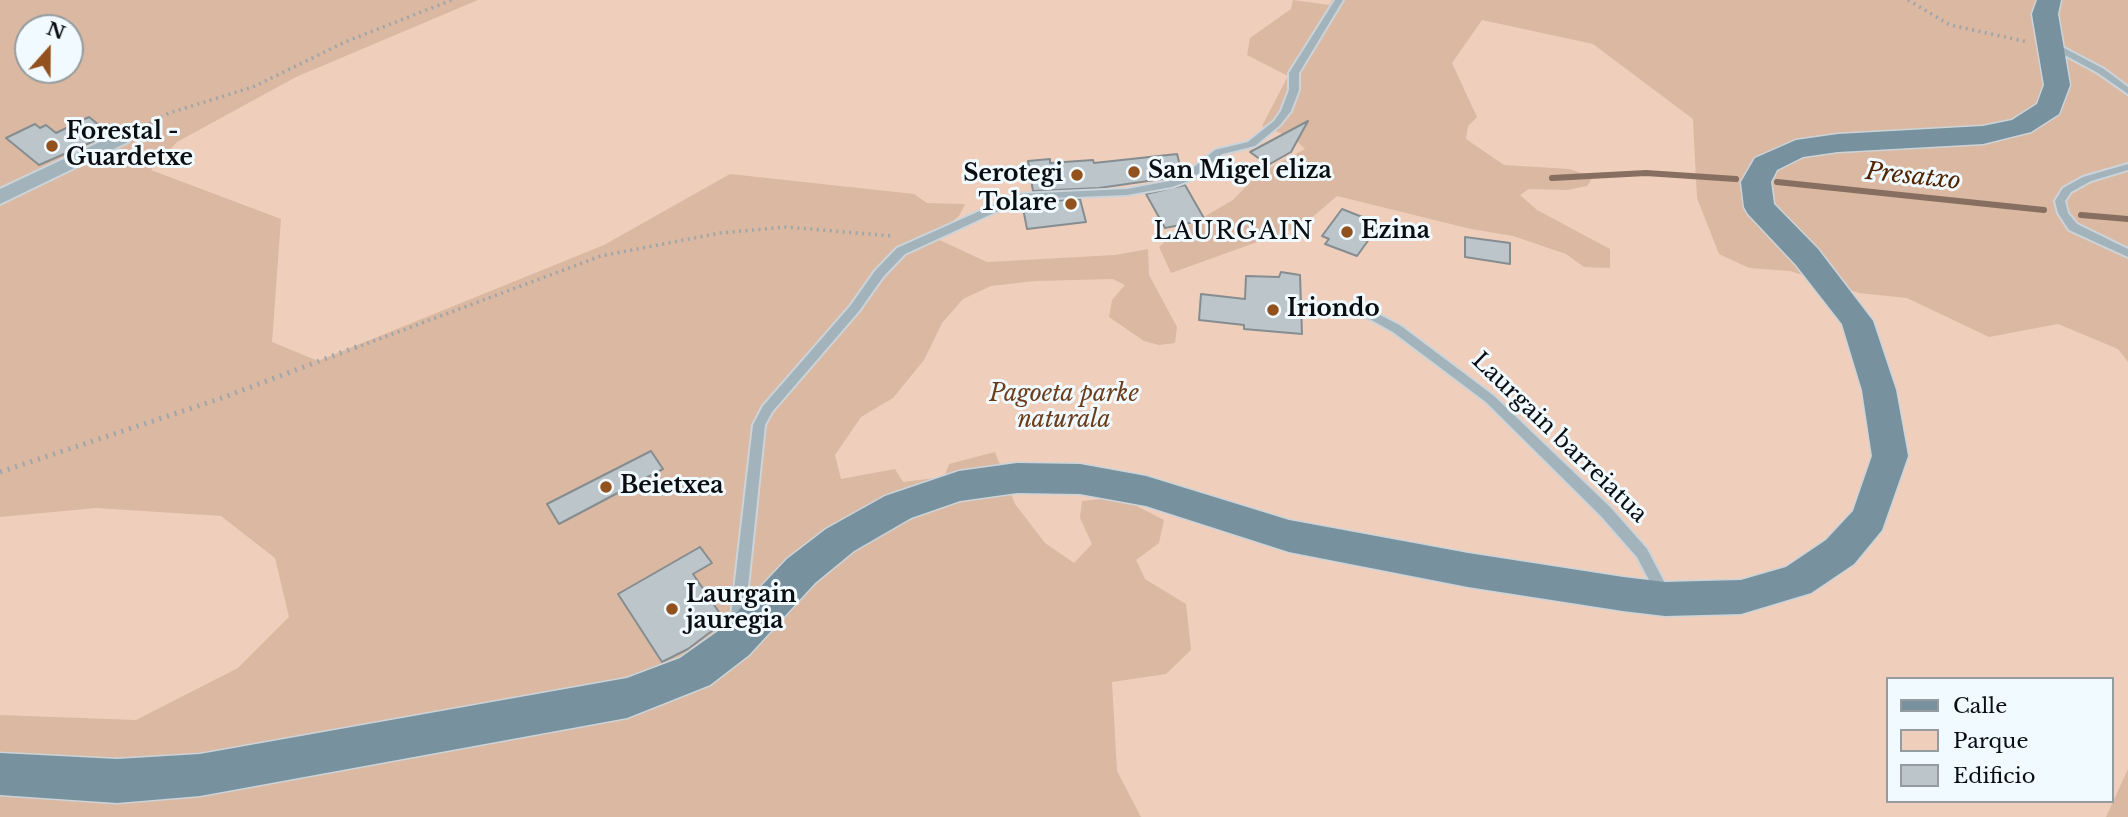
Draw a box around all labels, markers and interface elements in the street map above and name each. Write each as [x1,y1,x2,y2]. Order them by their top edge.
north arrow [14,14,84,84]
text: N [44,17,68,45]
place label: Forestal - Guardetxe [66,119,193,173]
marker: Forestal - Guardetxe [44,138,60,154]
place label: San Migel eliza [1148,158,1332,186]
water label: Presatxo [1864,158,1962,196]
place label: Serotegi [963,161,1063,189]
marker: San Migel eliza [1126,164,1142,180]
marker: Serotegi [1069,167,1085,183]
place label: Tolare [979,190,1057,218]
marker: Tolare [1063,196,1079,212]
district label: LAURGAIN [1154,218,1314,246]
place label: Ezina [1361,218,1430,246]
marker: Ezina [1339,224,1355,240]
place label: Iriondo [1287,296,1380,324]
marker: Iriondo [1265,302,1281,318]
street label: Laurgain barreiatua [1466,347,1652,529]
park label: Pagoeta parke naturala [989,381,1139,435]
place label: Beietxea [620,473,723,501]
marker: Beietxea [598,479,614,495]
place label: Laurgain jauregia [686,582,797,636]
marker: Laurgain jauregia [664,601,680,617]
legend [1886,677,2114,803]
text: Calle [1953,693,2007,719]
text: Parque [1953,728,2028,754]
text: Edificio [1953,763,2035,789]

